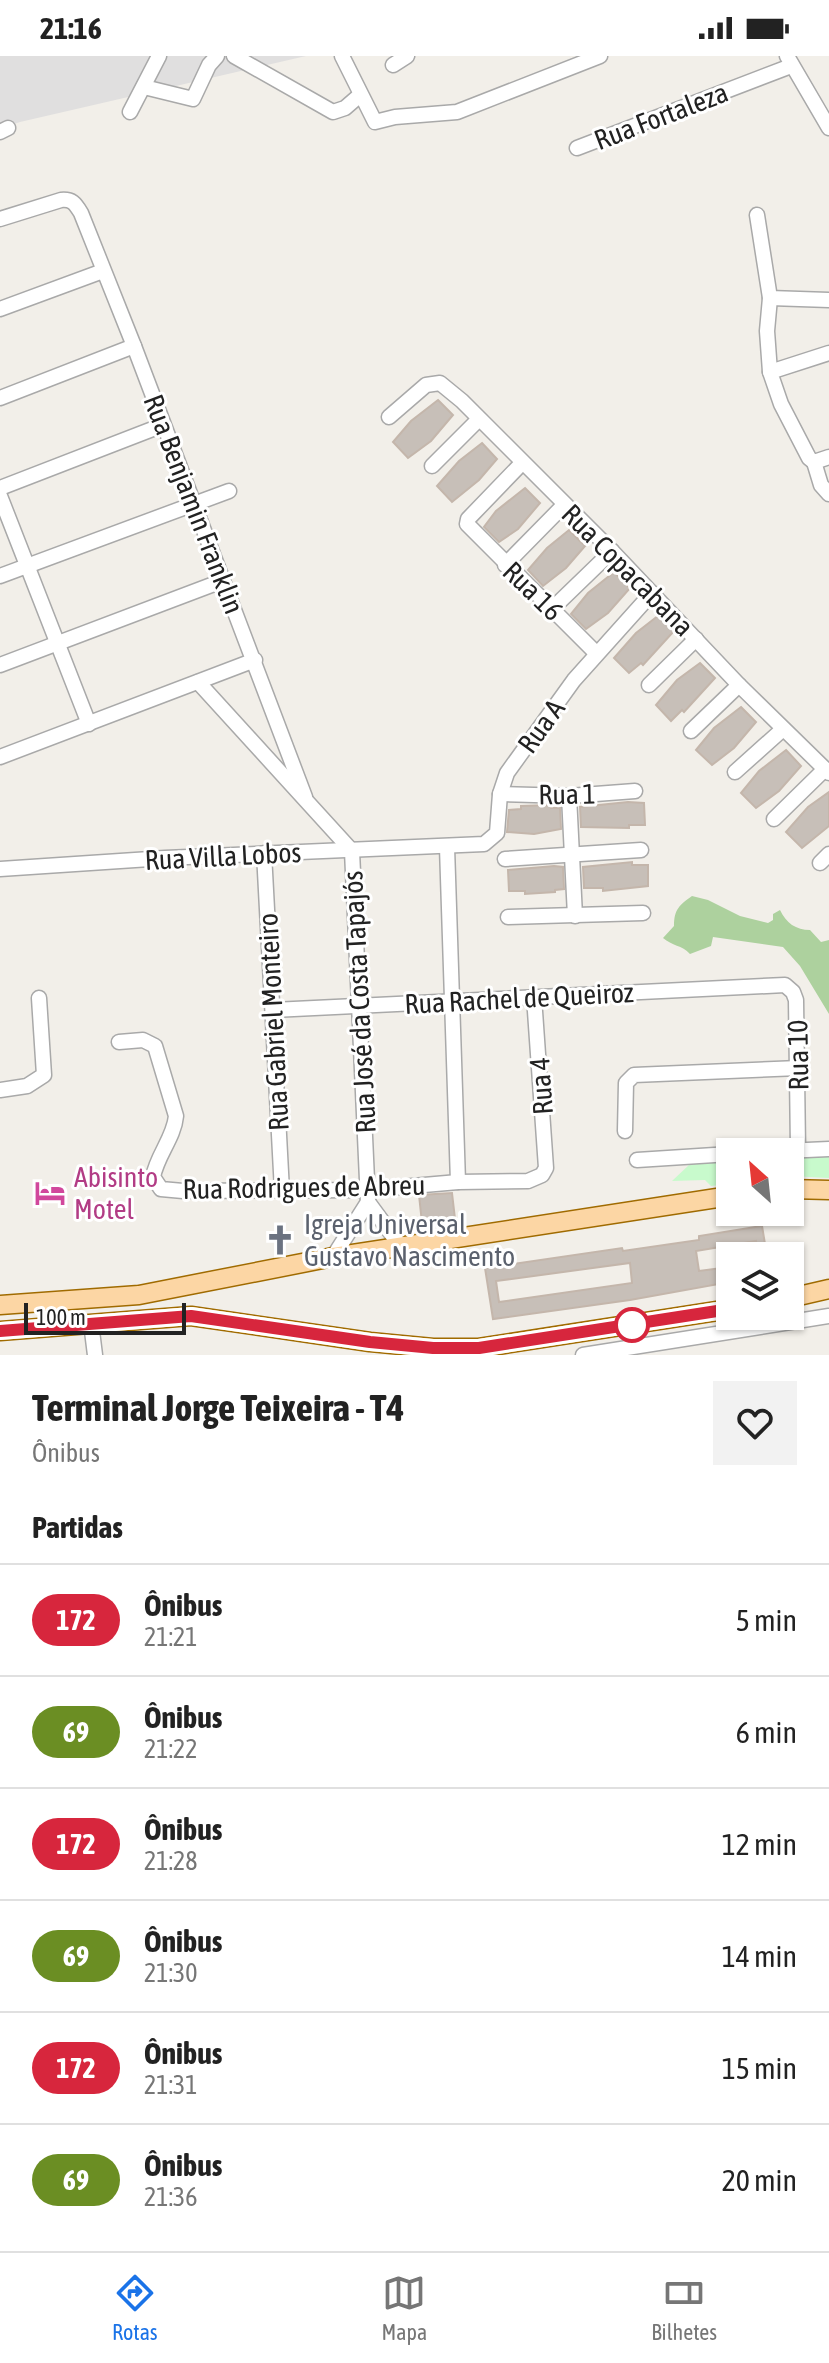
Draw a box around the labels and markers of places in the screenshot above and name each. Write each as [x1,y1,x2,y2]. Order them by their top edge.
place label: Abisinto Motel [74,1161,158,1225]
hotel icon: Abisinto Motel [33,1176,67,1210]
place label: Igreja Universal Gustavo Nascimento [304,1208,515,1272]
church icon: Igreja Universal Gustavo Nascimento [263,1223,297,1257]
unlabelled marker [615,1308,649,1342]

